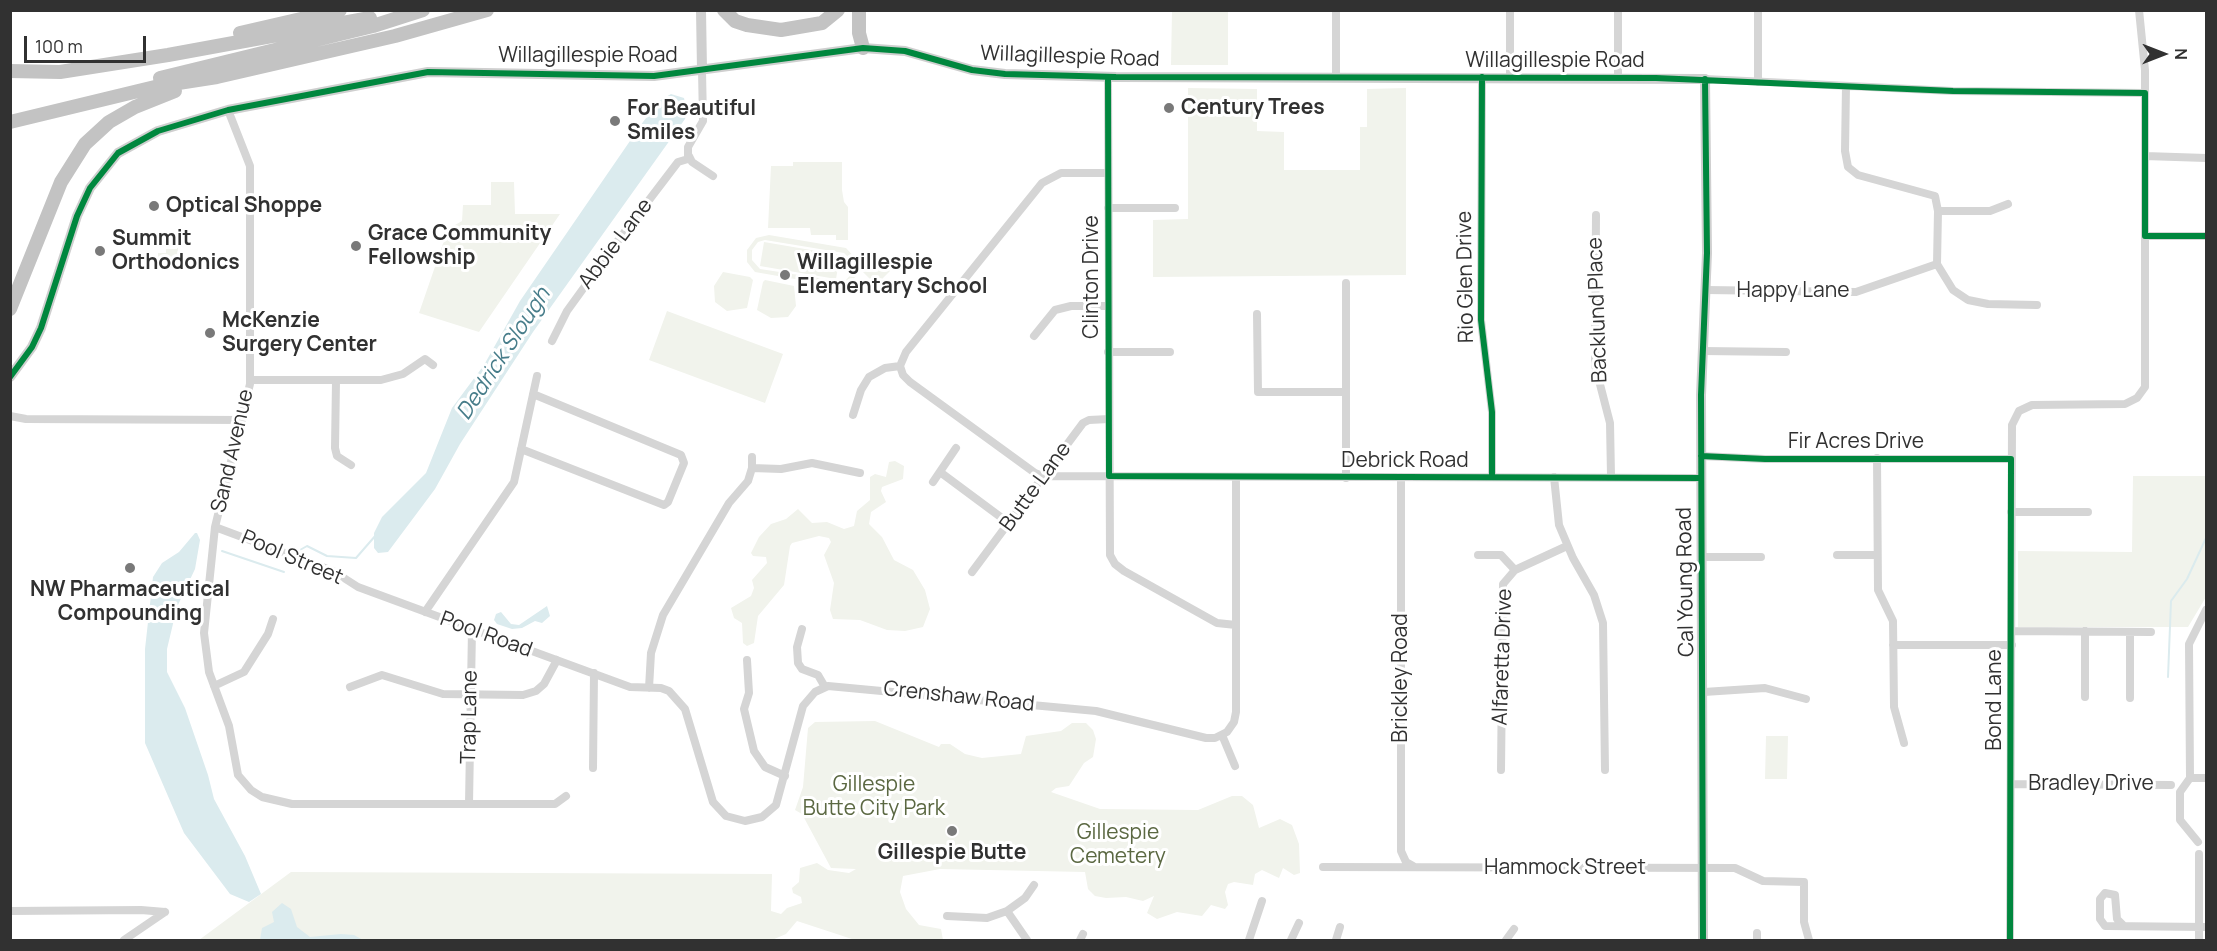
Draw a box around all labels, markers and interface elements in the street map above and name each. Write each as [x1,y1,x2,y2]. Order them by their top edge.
scale bar [27,24,148,62]
north arrow [2133,24,2193,84]
text: 100 m [35,34,83,58]
street label: Willagillespie Road [980,41,1160,73]
street label: Willagillespie Road [498,43,678,69]
street label: Willagillespie Road [1465,48,1645,74]
text: N [2170,48,2192,60]
place label: Century Trees [1181,95,1325,121]
place label: For Beautiful Smiles [627,96,756,146]
marker: Century Trees [1162,101,1176,115]
marker: For Beautiful Smiles [608,114,622,128]
place label: Optical Shoppe [166,193,322,219]
street label: Abbie Lane [574,194,658,294]
marker: Optical Shoppe [147,199,161,213]
street label: Rio Glen Drive [1452,211,1480,343]
street label: Clinton Drive [1079,215,1105,339]
place label: Grace Community Fellowship [368,221,551,271]
place label: Summit Orthodonics [112,226,240,276]
street label: Backlund Place [1583,237,1613,383]
marker: Grace Community Fellowship [349,239,363,253]
marker: Summit Orthodonics [93,244,107,258]
place label: Willagillespie Elementary School [797,250,988,300]
marker: Willagillespie Elementary School [778,268,792,282]
street label: Happy Lane [1737,278,1849,304]
water label: Dedrick Slough [452,283,556,425]
place label: McKenzie Surgery Center [222,308,377,358]
marker: McKenzie Surgery Center [203,326,217,340]
street label: Sand Avenue [207,387,259,515]
street label: Fir Acres Drive [1788,429,1924,455]
street label: Butte Lane [995,437,1077,537]
street label: Debrick Road [1341,448,1469,474]
street label: Cal Young Road [1672,507,1700,657]
street label: Pool Street [237,525,347,591]
marker: NW Pharmaceutical Compounding [123,561,137,575]
place label: NW Pharmaceutical Compounding [30,577,230,627]
street label: Alfaretta Drive [1488,588,1518,726]
street label: Pool Road [436,607,536,663]
street label: Brickley Road [1388,613,1414,743]
street label: Bond Lane [1982,649,2008,751]
street label: Trap Lane [457,670,483,764]
street label: Crenshaw Road [882,677,1036,717]
street label: Bradley Drive [2028,771,2154,797]
park label: Gillespie Butte City Park [803,772,945,822]
park label: Gillespie Cemetery [1070,820,1166,870]
marker: Gillespie Butte [945,824,959,838]
place label: Gillespie Butte [878,840,1026,866]
street label: Hammock Street [1484,855,1646,881]

